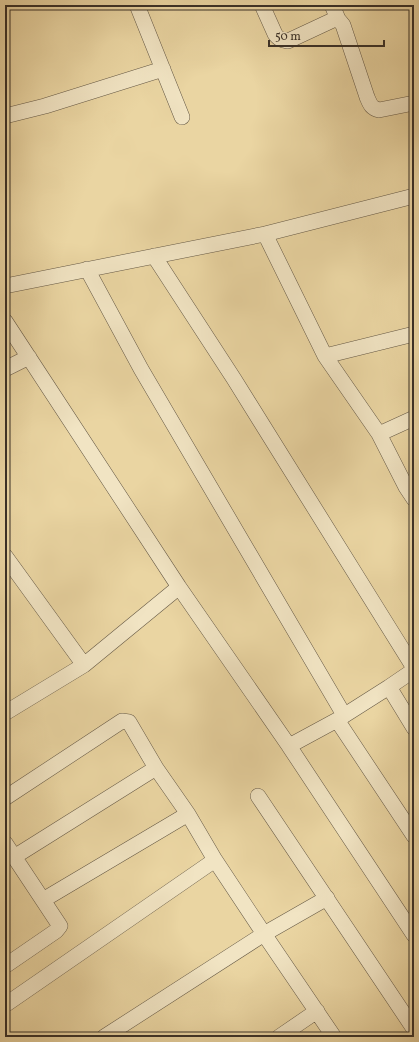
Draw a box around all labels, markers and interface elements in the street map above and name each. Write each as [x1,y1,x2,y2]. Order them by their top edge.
scale bar [269,22,384,48]
text: 50 m [275,29,301,45]

